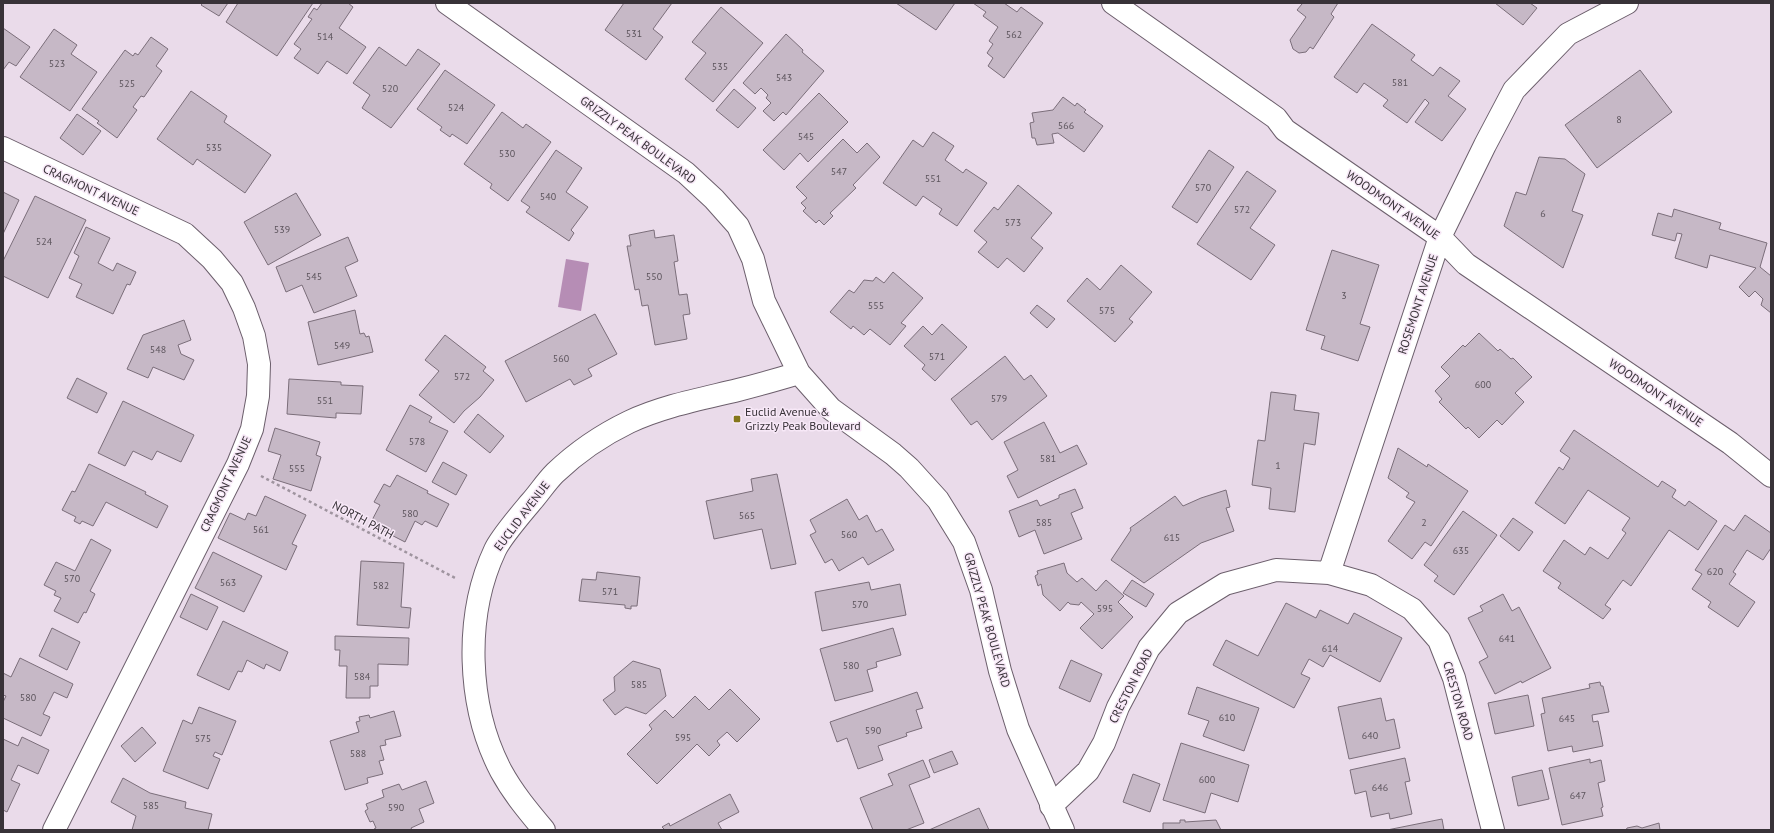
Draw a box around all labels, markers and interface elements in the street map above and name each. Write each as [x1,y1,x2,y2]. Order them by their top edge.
house number: 531 [626,27,642,40]
house number: 562 [1006,28,1022,41]
house number: 514 [317,30,334,43]
house number: 523 [49,57,65,70]
house number: 535 [712,60,728,73]
house number: 543 [776,71,792,84]
house number: 581 [1392,76,1408,89]
house number: 525 [119,77,135,90]
house number: 520 [382,82,399,95]
street label: GRIZZLY PEAK BOULEVARD [577,92,699,187]
house number: 524 [448,101,465,114]
house number: 8 [1616,113,1622,126]
house number: 566 [1058,119,1074,132]
house number: 545 [798,130,814,143]
house number: 535 [206,141,222,154]
house number: 530 [499,147,516,160]
street label: CRAGMONT AVENUE [41,161,142,218]
house number: 547 [831,165,847,178]
street label: WOODMONT AVENUE [1344,167,1443,243]
house number: 551 [925,172,941,185]
house number: 570 [1195,181,1212,194]
house number: 540 [540,190,557,203]
house number: 572 [1234,203,1250,216]
house number: 6 [1540,207,1546,220]
house number: 573 [1005,216,1021,229]
house number: 539 [274,223,290,236]
house number: 524 [36,235,53,248]
street label: ROSEMONT AVENUE [1394,252,1441,356]
house number: 545 [306,270,322,283]
house number: 550 [646,270,663,283]
house number: 3 [1341,289,1347,302]
house number: 555 [868,299,884,312]
house number: 575 [1099,304,1115,317]
house number: 549 [334,339,350,352]
house number: 548 [150,343,166,356]
house number: 571 [929,350,945,363]
house number: 560 [553,352,570,365]
street label: WOODMONT AVENUE [1606,355,1706,430]
house number: 572 [454,370,470,383]
house number: 600 [1475,378,1492,391]
house number: 579 [991,392,1007,405]
house number: 551 [317,394,333,407]
place label: Euclid Avenue & Grizzly Peak Boulevard [745,404,861,433]
marker: Euclid Avenue & Grizzly Peak Boulevard [732,414,742,424]
street label: CRAGMONT AVENUE [197,433,254,534]
house number: 578 [409,435,425,448]
house number: 581 [1040,452,1056,465]
house number: 1 [1275,459,1281,472]
house number: 555 [289,462,305,475]
street label: EUCLID AVENUE [490,478,553,554]
street label: NORTH PATH [330,497,397,542]
house number: 580 [402,507,419,520]
house number: 565 [739,509,755,522]
house number: 585 [1036,516,1052,529]
house number: 2 [1421,516,1427,529]
house number: 561 [253,523,269,536]
house number: 560 [841,528,858,541]
house number: 615 [1164,531,1180,544]
house number: 635 [1453,544,1469,557]
street label: GRIZZLY PEAK BOULEVARD [961,551,1014,689]
house number: 620 [1707,565,1724,578]
house number: 570 [64,572,81,585]
house number: 563 [220,576,236,589]
house number: 582 [373,579,389,592]
house number: 571 [602,585,618,598]
house number: 570 [852,598,869,611]
house number: 595 [1097,602,1113,615]
house number: 641 [1499,632,1515,645]
house number: 614 [1322,642,1339,655]
street label: CRESTON ROAD [1105,646,1156,726]
house number: 580 [843,659,860,672]
street label: CRESTON ROAD [1440,659,1477,742]
house number: 584 [354,670,371,683]
house number: 585 [631,678,647,691]
house number: 580 [20,691,37,704]
house number: 610 [1219,711,1236,724]
house number: 645 [1559,712,1575,725]
house number: 590 [865,724,882,737]
house number: 640 [1362,729,1379,742]
house number: 595 [675,731,691,744]
house number: 575 [195,732,211,745]
house number: 588 [350,747,366,760]
house number: 600 [1199,773,1216,786]
house number: 646 [1372,781,1388,794]
house number: 647 [1570,789,1586,802]
house number: 585 [143,799,159,812]
house number: 590 [388,801,405,814]

